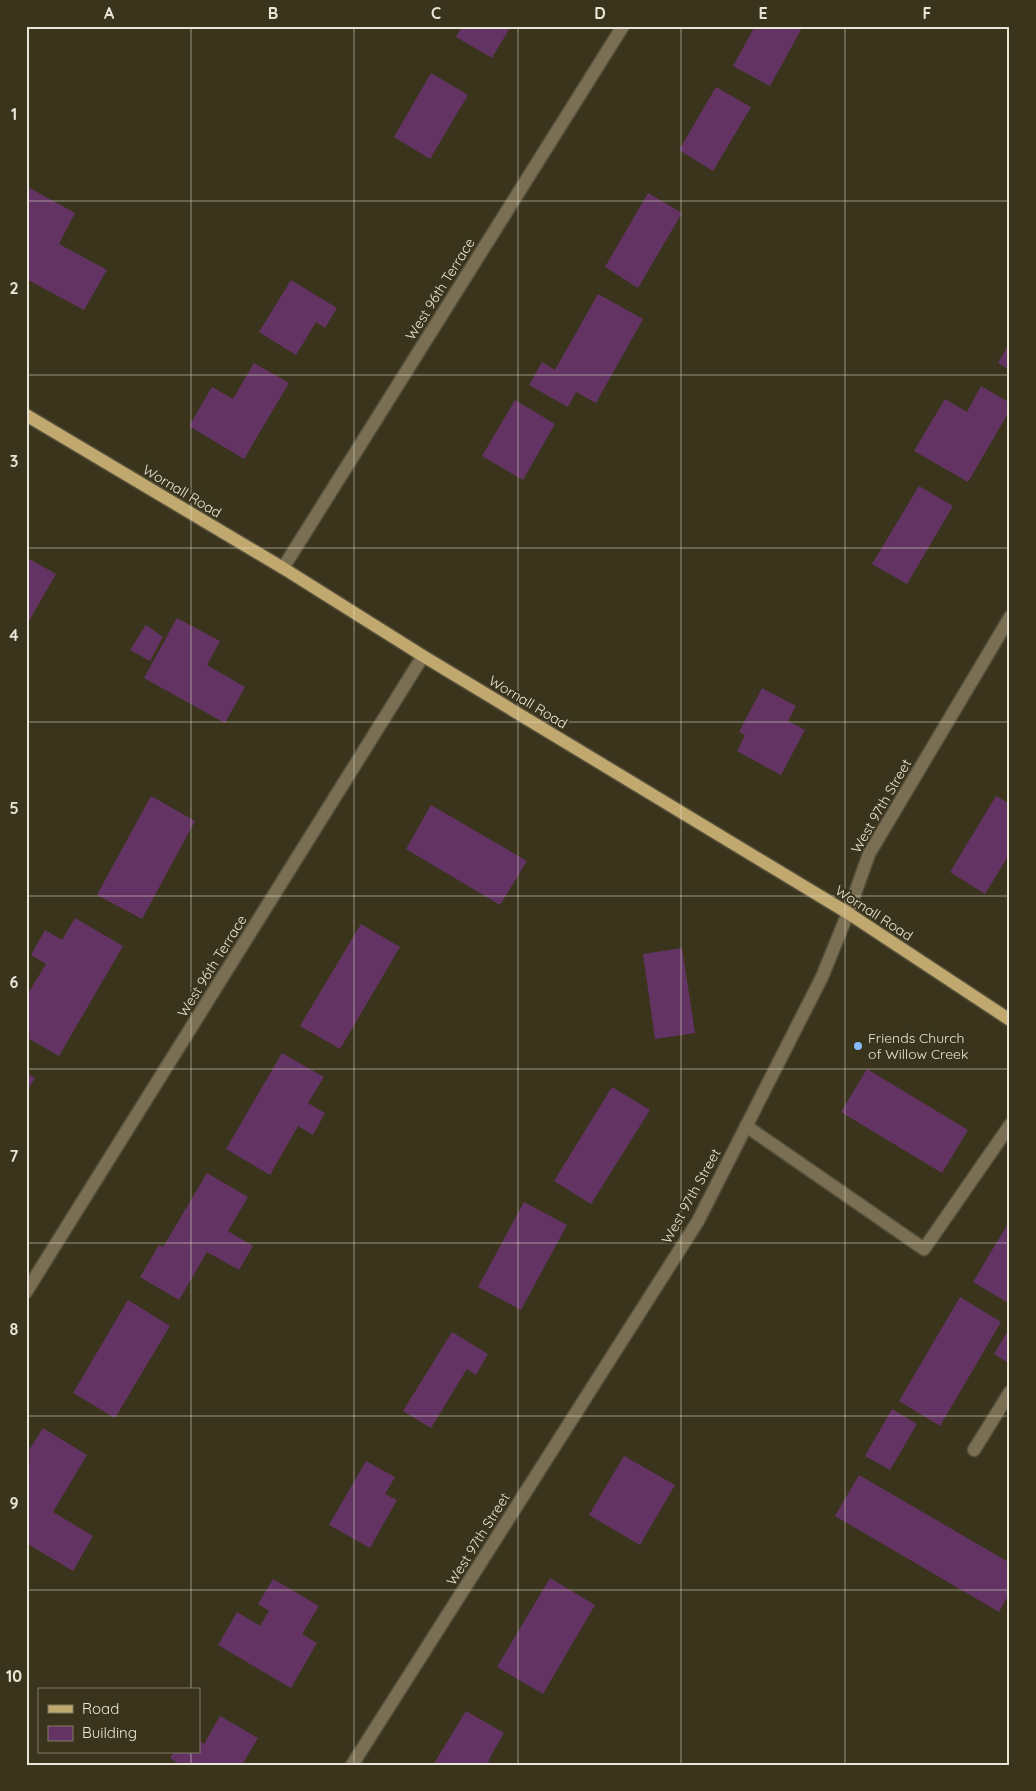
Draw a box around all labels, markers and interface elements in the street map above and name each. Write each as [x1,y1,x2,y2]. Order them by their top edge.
text: A [104,3,115,23]
text: B [268,3,278,23]
text: C [431,3,441,23]
text: D [594,3,606,23]
text: E [758,3,768,23]
text: F [923,3,932,23]
text: 1 [11,104,17,124]
street label: West 96th Terrace [401,234,479,343]
text: 2 [9,278,19,298]
text: 3 [10,451,18,471]
street label: Wornall Road [139,460,225,522]
text: 4 [9,625,19,645]
street label: Wornall Road [485,671,571,733]
street label: West 97th Street [847,756,915,856]
text: 5 [9,798,19,818]
street label: Wornall Road [832,881,916,945]
street label: West 96th Terrace [173,911,251,1020]
text: 6 [10,972,19,992]
place label: Friends Church of Willow Creek [868,1029,968,1063]
marker: Friends Church of Willow Creek [852,1040,864,1052]
street label: West 97th Street [658,1145,725,1247]
text: 7 [10,1146,19,1166]
text: 8 [10,1319,19,1339]
street label: West 97th Street [442,1489,514,1589]
text: 9 [9,1493,19,1513]
text: 10 [6,1666,22,1686]
legend [38,1688,200,1754]
text: Road [82,1699,119,1718]
text: Building [82,1723,137,1742]

